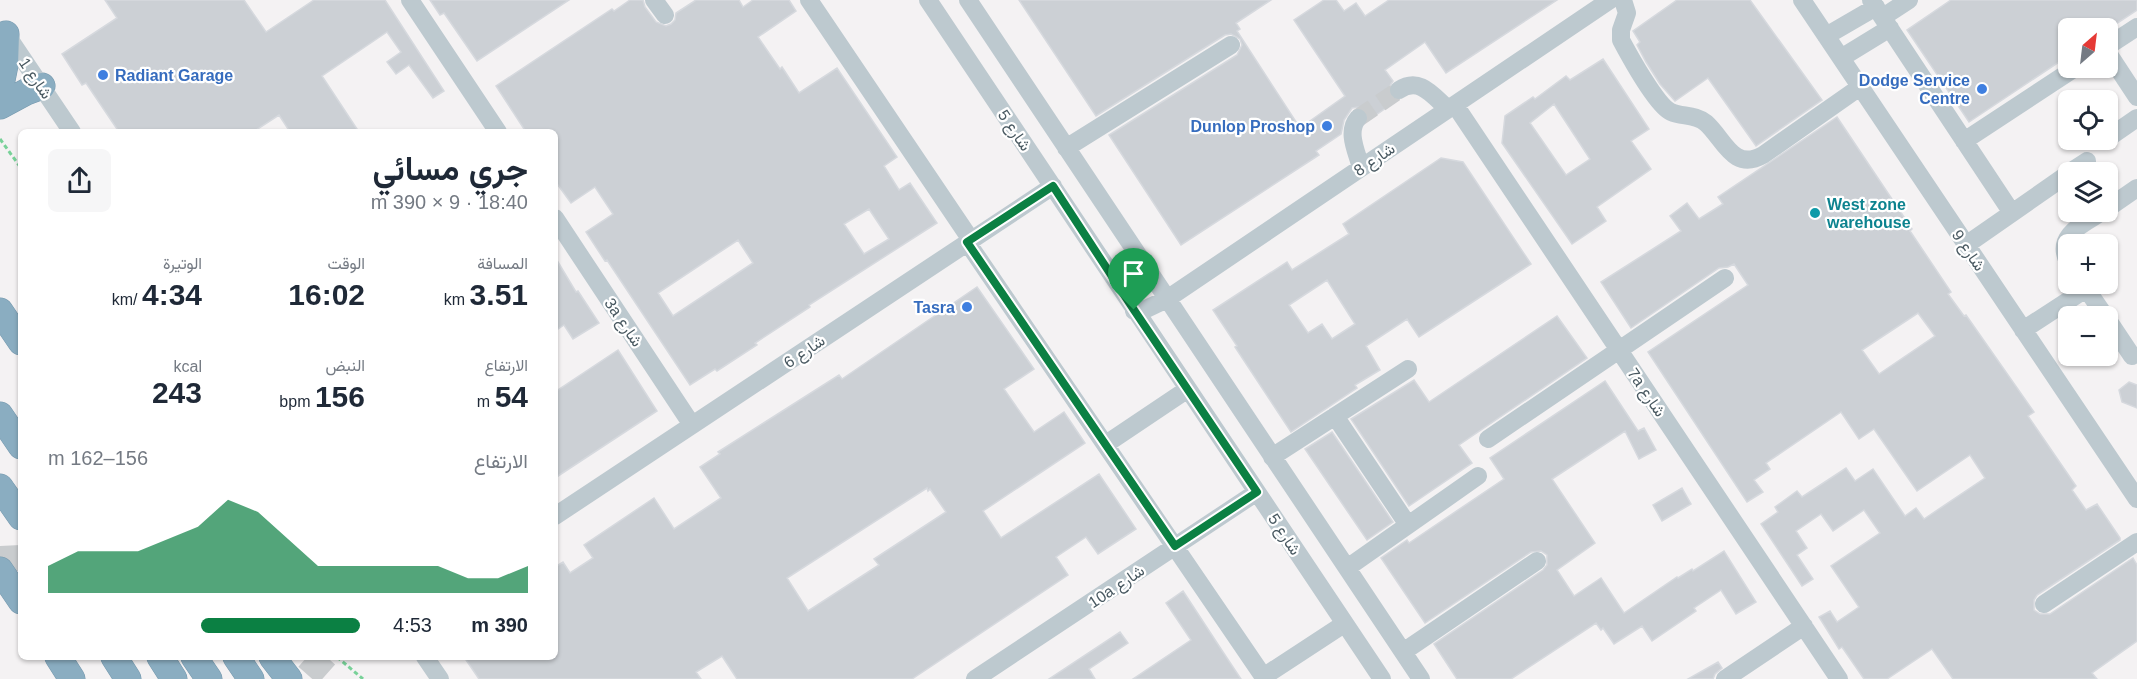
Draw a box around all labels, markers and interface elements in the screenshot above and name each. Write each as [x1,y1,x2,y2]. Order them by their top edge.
north arrow [2058,18,2118,78]
map controls [2058,18,2118,366]
street label: شارع 1 [13,55,55,104]
place label: Radiant Garage [115,67,233,84]
marker: Radiant Garage [96,68,110,82]
place label: Dodge Service Centre [1859,72,1970,107]
marker: Dodge Service Centre [1975,82,1989,96]
button: locate [2058,90,2118,150]
street label: شارع 5 [992,107,1034,156]
place label: Dunlop Proshop [1191,118,1315,135]
marker: Dunlop Proshop [1320,119,1334,133]
street label: شارع 8 [1351,140,1400,182]
button: share [48,149,111,212]
text: جري مسائي [372,150,528,187]
button: layers [2058,162,2118,222]
text: 18:40 · 9 × 390 m [371,191,528,213]
place label: West zone warehouse [1826,196,1911,231]
marker: West zone warehouse [1808,206,1822,220]
street label: شارع 9 [1946,227,1988,276]
button: + [2058,234,2118,294]
pin [1108,248,1159,310]
text: الوتيرة [163,255,202,272]
text: الوقت [327,255,365,272]
text: المسافة [477,255,528,272]
icon: arrive [1117,257,1150,290]
text: 4:34 [142,278,202,311]
text: 16:02 [288,278,365,311]
text: 3.51 [470,278,528,311]
text: /km [112,291,142,308]
text: km [444,291,470,308]
street label: 3a شارع [599,295,646,351]
place label: Tasra [913,299,955,316]
marker: Tasra [960,300,974,314]
button: − [2058,306,2118,366]
street label: شارع 6 [781,332,830,374]
text: النبض [325,357,365,374]
text: الارتفاع [485,357,528,374]
text: kcal [174,358,202,375]
street label: 7a شارع [1622,365,1669,421]
text: 243 [152,376,202,409]
text: 156 [315,380,365,413]
text: 54 [495,380,528,413]
text: bpm [279,393,315,410]
text: m [477,393,495,410]
text: 156–162 m [48,447,148,469]
text: الارتفاع [474,450,528,472]
street label: شارع 5 [1263,511,1304,560]
street label: 10a شارع [1085,562,1149,614]
text: 4:53 [393,614,432,636]
text: 390 m [471,614,528,636]

